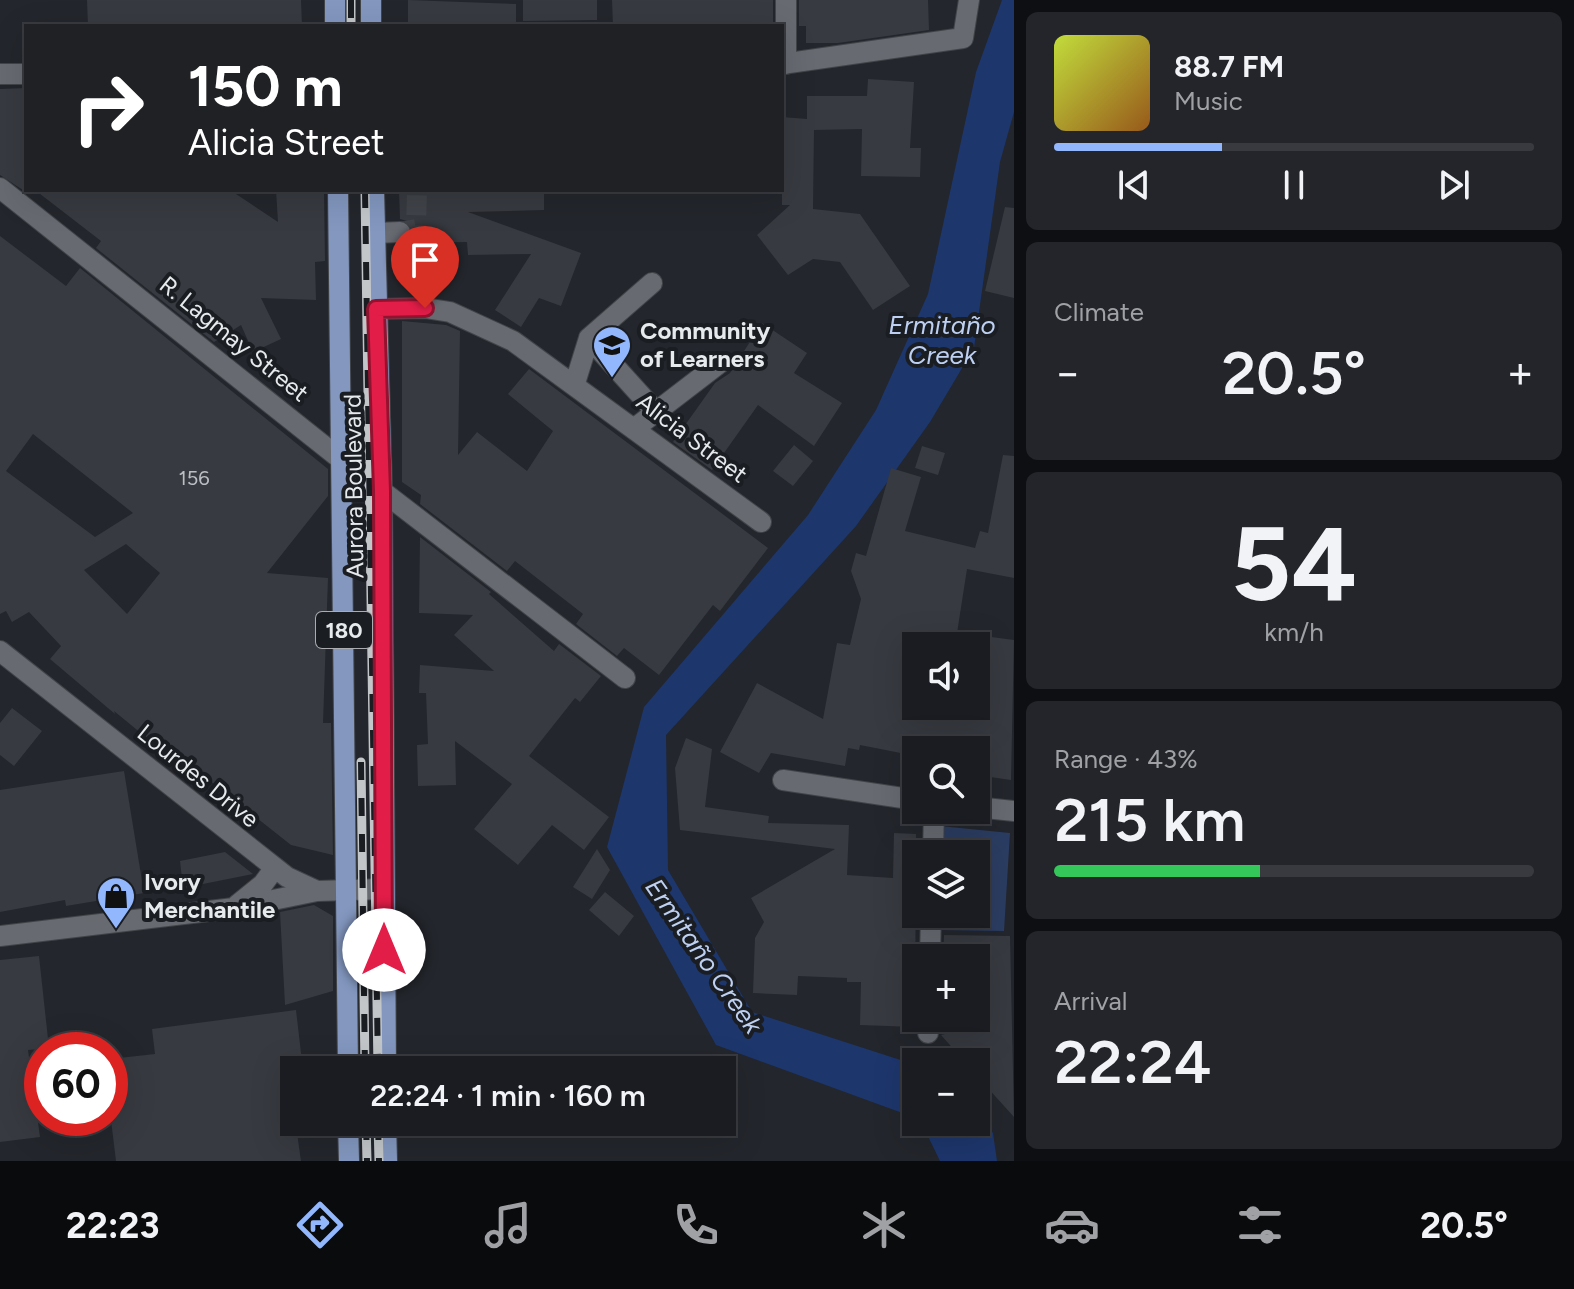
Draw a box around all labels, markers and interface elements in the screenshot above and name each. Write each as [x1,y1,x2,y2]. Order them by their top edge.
text: 88.7 FM [1174,48,1284,85]
text: 150 m [188,53,343,120]
icon: right [56,56,160,160]
text: Music [1174,85,1243,117]
text: Alicia Street [188,121,385,164]
icon: previous [1112,163,1156,207]
icon: pause [1272,163,1316,207]
icon: next [1432,163,1476,207]
pin [391,226,459,308]
icon: arrive [403,238,447,282]
street label: R. Lagmay Street [154,270,315,407]
text: Climate [1054,296,1144,328]
water label: Ermitaño Creek [888,309,996,371]
place label: Community of Learners [640,316,770,373]
school or university icon: Community of Learners [591,324,633,379]
text: 20.5° [1222,337,1366,409]
text: − [1054,346,1081,399]
text: + [1507,346,1534,399]
street label: Alicia Street [631,387,753,489]
street label: Aurora Boulevard [337,393,370,579]
house number: 156 [178,466,210,490]
text: 54 [1231,501,1357,626]
road number: 180 [316,612,372,648]
text: km/h [1264,616,1324,648]
map controls [902,632,990,1136]
button: sound [902,632,990,720]
street label: Lourdes Drive [132,718,265,833]
button: search [902,736,990,824]
text: Range · 43% [1054,743,1198,775]
text: 215 km [1054,784,1245,856]
button: layers [902,840,990,928]
place label: Ivory Merchantile [144,867,275,924]
water label: Ermitaño Creek [639,872,770,1041]
shop icon: Ivory Merchantile [95,875,137,930]
position arrow [342,908,426,992]
button: + [902,944,990,1032]
text: Arrival [1054,985,1127,1017]
text: 22:24 [1054,1026,1211,1098]
speed limit sign: 60 [24,1032,128,1136]
button: − [902,1048,990,1136]
text: 22:24 · 1 min · 160 m [370,1077,646,1114]
icon: directions [292,1197,348,1253]
icon: music [480,1197,536,1253]
icon: phone [668,1197,724,1253]
icon: climate [856,1197,912,1253]
icon: car [1044,1197,1100,1253]
icon: filters [1232,1197,1288,1253]
text: 22:23 [66,1204,159,1247]
text: 20.5° [1420,1204,1508,1247]

